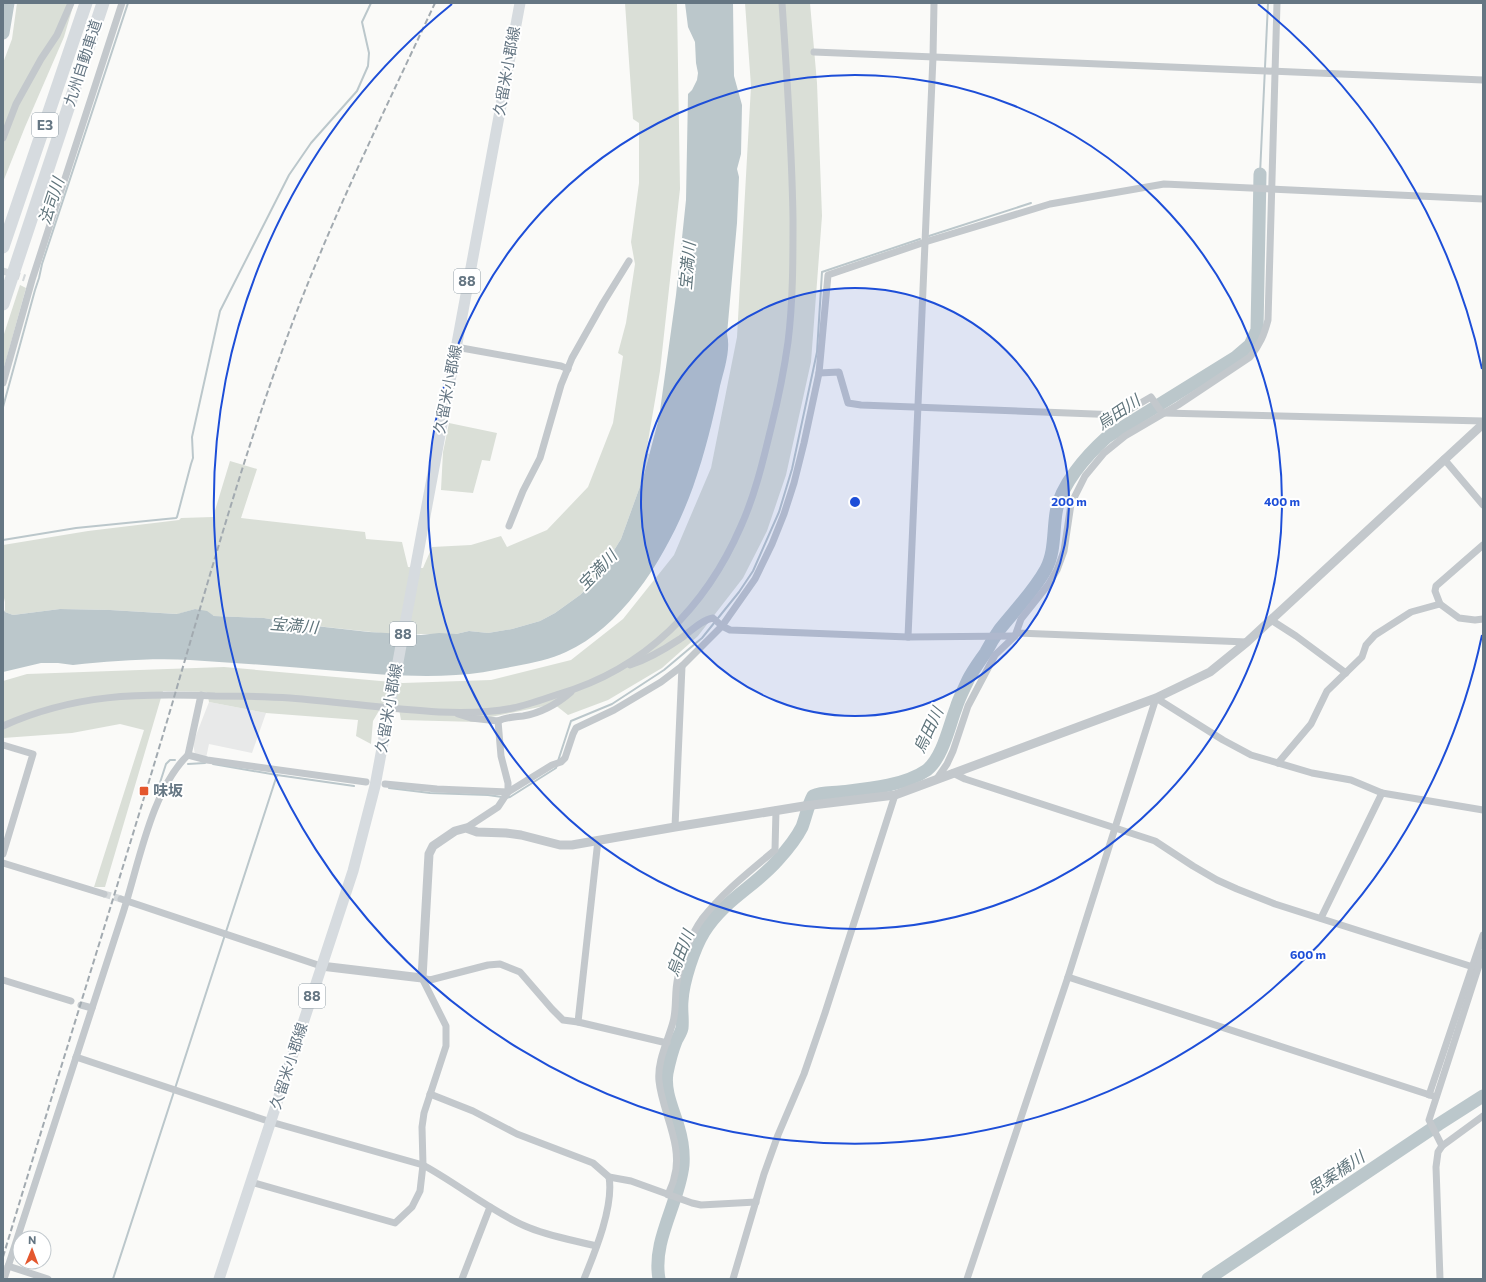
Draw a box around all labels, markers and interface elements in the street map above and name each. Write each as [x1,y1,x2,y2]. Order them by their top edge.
street label: 九州自動車道 [60,17,105,108]
street label: 久留米小郡線 [489,25,523,117]
road number: E3 [32,113,58,137]
water label: 法司川 [34,173,68,227]
water label: 宝満川 [675,239,698,291]
road number: 88 [454,269,480,293]
street label: 久留米小郡線 [430,343,464,435]
water label: 烏田川 [1093,389,1145,433]
text: 200 m [1051,494,1087,508]
text: 400 m [1264,494,1300,508]
centre of rings [848,495,862,509]
water label: 宝満川 [573,544,622,594]
water label: 宝満川 [269,613,321,636]
road number: 88 [390,622,416,646]
street label: 久留米小郡線 [371,662,405,754]
water label: 烏田川 [909,702,947,756]
place label: 味坂 [153,781,183,799]
marker: 味坂 [138,785,150,797]
water label: 烏田川 [662,925,698,979]
text: 600 m [1290,947,1326,961]
road number: 88 [299,984,325,1008]
street label: 久留米小郡線 [266,1020,311,1111]
water label: 思案橋川 [1304,1146,1369,1198]
north arrow [12,1230,52,1270]
text: N [28,1233,36,1246]

